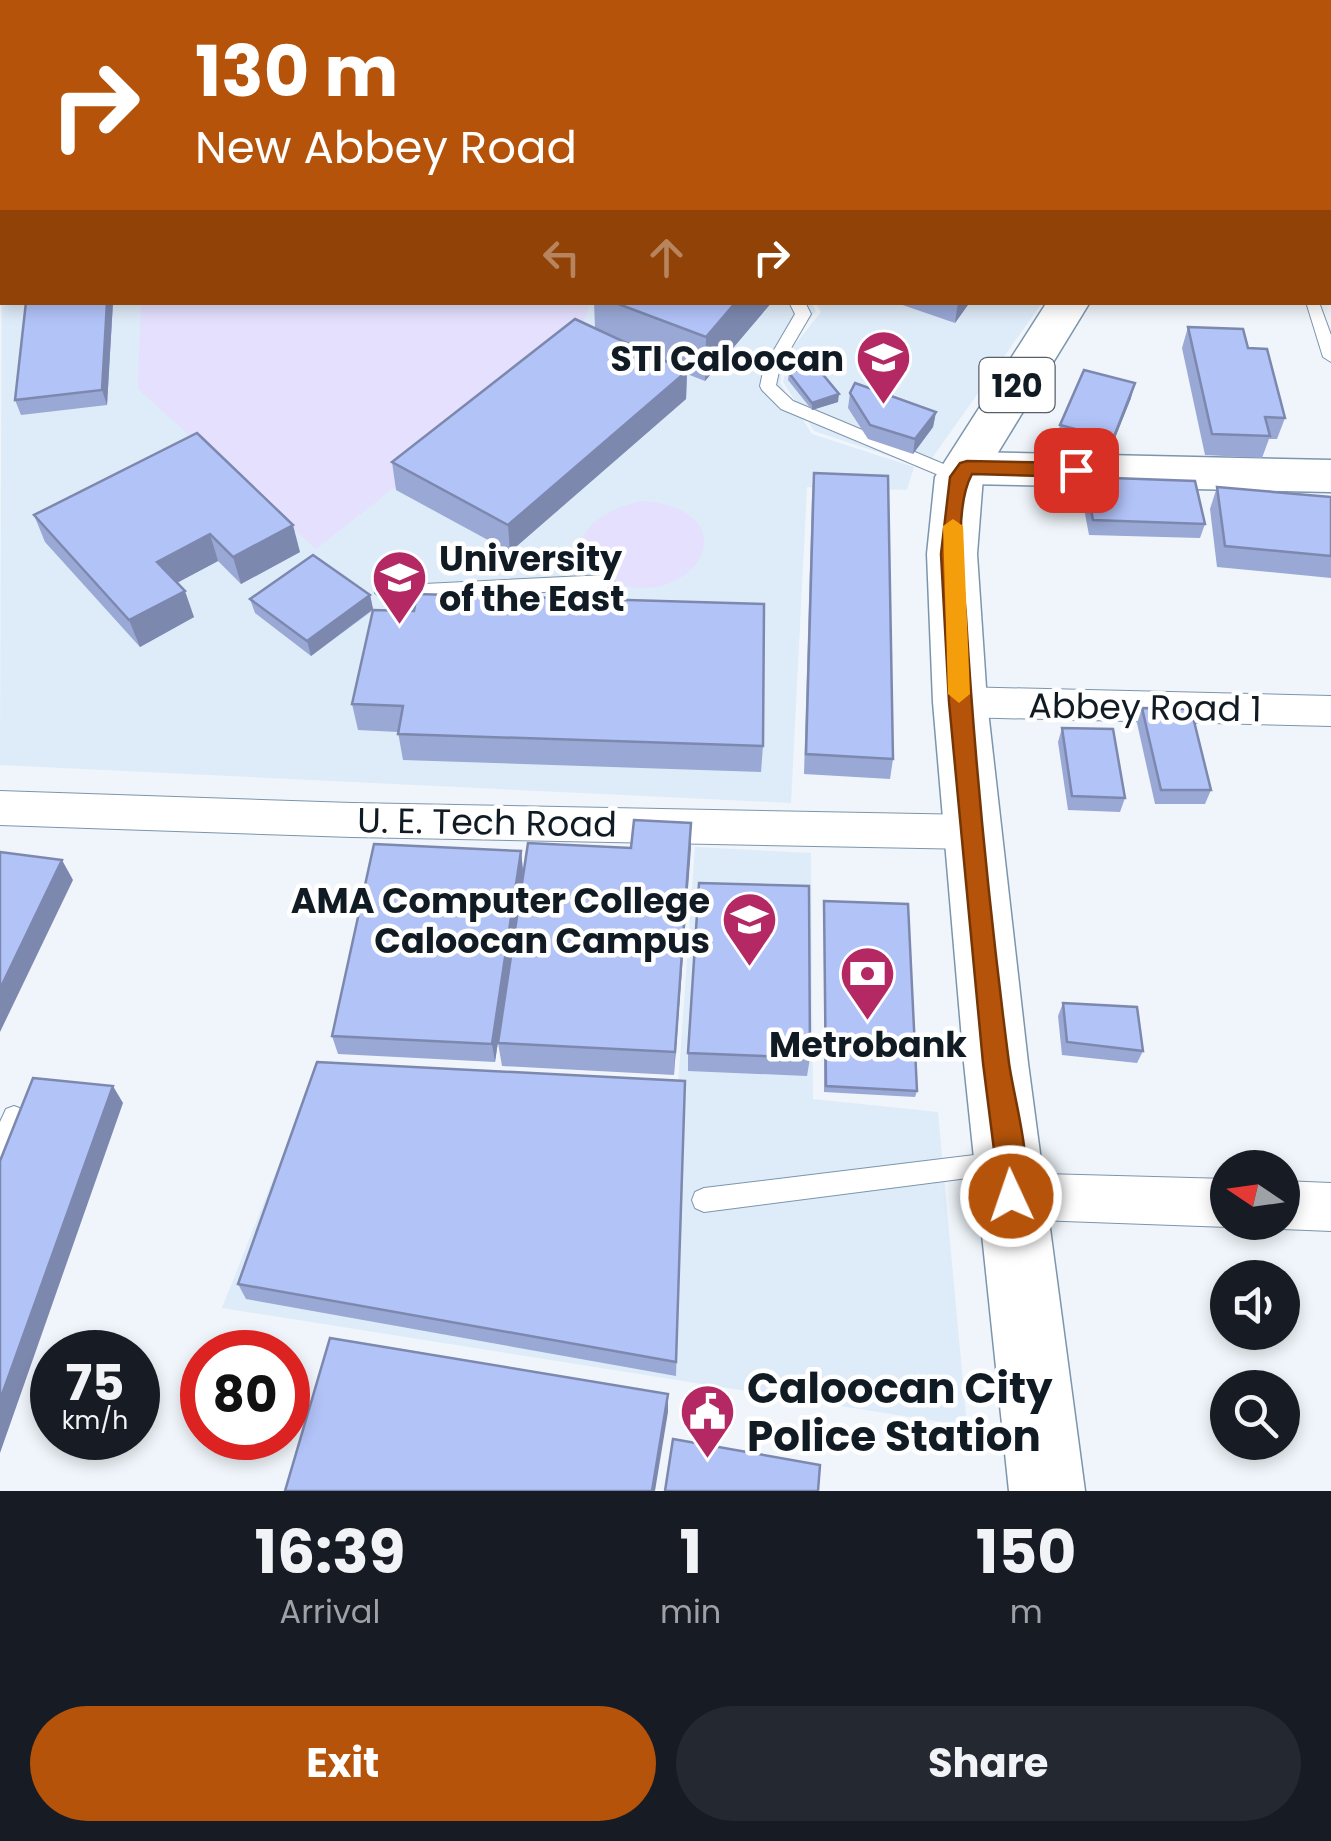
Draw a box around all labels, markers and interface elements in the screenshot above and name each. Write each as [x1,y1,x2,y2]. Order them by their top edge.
text: 130 m [195,22,398,121]
icon: right [30,40,160,170]
text: New Abbey Road [195,116,577,179]
icon: left [534,230,589,285]
icon: ahead [639,230,694,285]
icon: right [744,230,799,285]
school or university icon: STI Caloocan [853,328,913,407]
place label: STI Caloocan [610,334,844,383]
road number: 120 [980,358,1054,412]
pin [1034,428,1119,513]
icon: arrive [1049,443,1104,498]
place label: University of the East [439,534,625,623]
school or university icon: University of the East [370,548,430,627]
street label: Abbey Road 1 [1028,680,1262,734]
street label: U. E. Tech Road [357,795,617,849]
place label: AMA Computer College Caloocan Campus [291,876,710,965]
school or university icon: AMA Computer College Caloocan Campus [719,890,779,969]
bank icon: Metrobank [838,943,898,1022]
place label: Metrobank [769,1020,967,1069]
position arrow [959,1144,1063,1248]
north arrow [1210,1150,1300,1240]
map controls [1210,1150,1300,1460]
button: sound [1210,1260,1300,1350]
speed limit sign: 80 [180,1330,310,1460]
text: 75 [65,1347,125,1418]
place label: Caloocan City Police Station [747,1359,1053,1466]
button: search [1210,1370,1300,1460]
public building icon: Caloocan City Police Station [678,1382,738,1461]
text: km/h [62,1403,128,1438]
text: 16:39 [254,1510,406,1594]
text: 1 [679,1510,702,1594]
text: 150 [976,1510,1076,1594]
text: Arrival [280,1589,380,1634]
text: min [660,1589,721,1634]
text: m [1010,1589,1043,1634]
button: Exit [30,1706,656,1821]
button: Share [676,1706,1301,1821]

